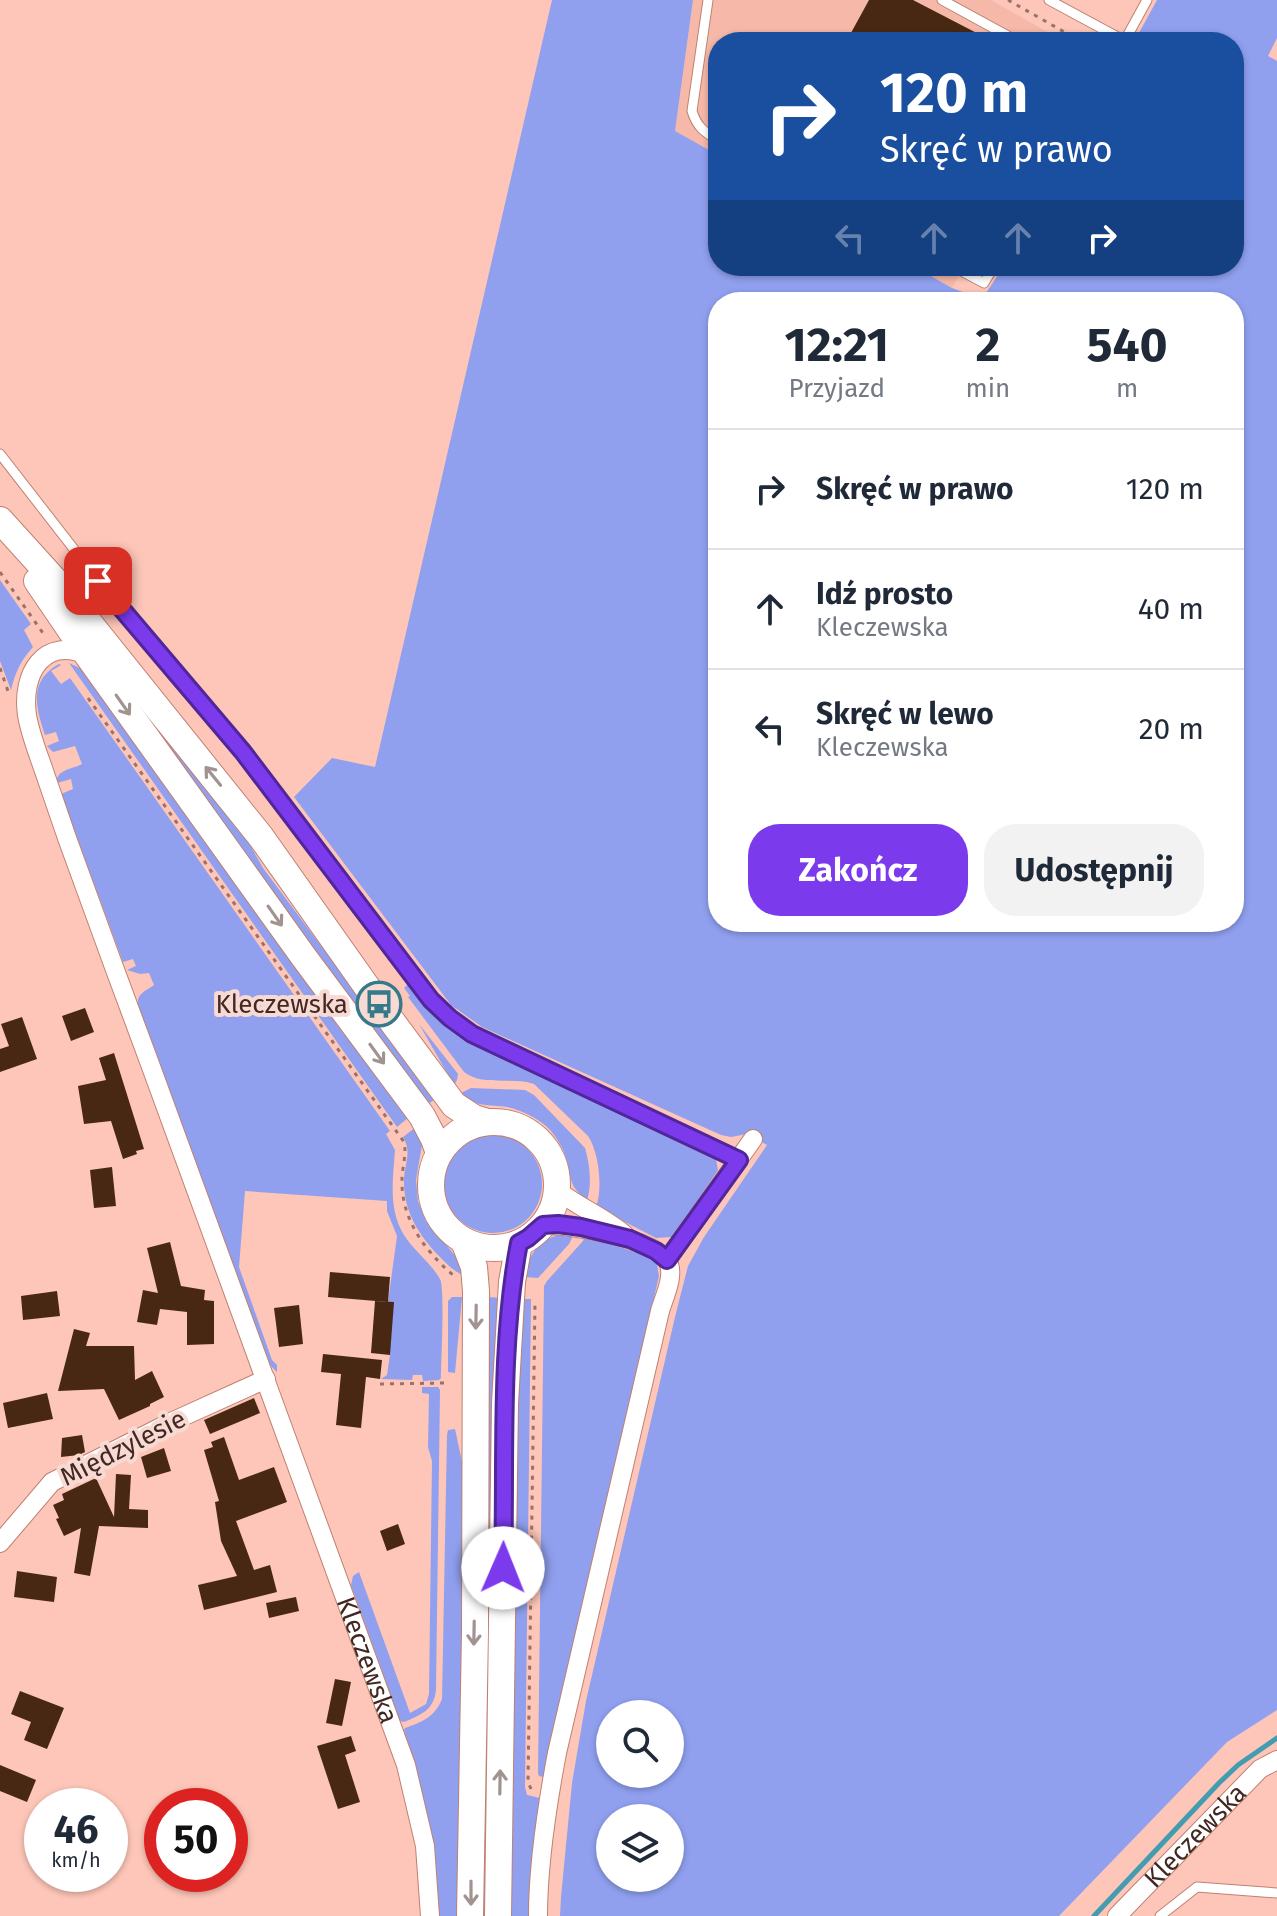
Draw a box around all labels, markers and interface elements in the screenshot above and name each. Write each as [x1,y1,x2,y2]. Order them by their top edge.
text: 120 m [880,60,1028,127]
icon: right [748,64,852,168]
text: Skręć w prawo [880,128,1113,172]
icon: left [828,216,872,260]
icon: ahead [912,216,956,260]
icon: ahead [996,216,1040,260]
icon: right [1080,216,1124,260]
text: 12:21 [784,316,889,374]
text: 2 [975,316,1000,374]
text: 540 [1087,316,1168,374]
text: Przyjazd [788,373,885,404]
text: min [965,373,1010,404]
text: m [1116,373,1138,404]
icon: right [748,467,792,511]
text: Skręć w prawo [816,471,1014,507]
text: 120 m [1126,471,1204,507]
pin [64,547,132,615]
icon: arrive [76,559,120,603]
text: Idź prosto [816,576,953,612]
icon: ahead [748,587,792,631]
text: 40 m [1138,591,1204,627]
text: Kleczewska [816,612,949,643]
one-way arrow [115,693,131,715]
text: Skręć w lewo [816,696,994,732]
icon: left [748,707,792,751]
text: 20 m [1139,711,1204,747]
text: Kleczewska [816,732,949,763]
one-way arrow [204,766,221,787]
button: Zakończ [748,824,968,916]
button: Udostępnij [984,824,1204,916]
one-way arrow [266,904,283,926]
bus stop icon: Kleczewska [355,980,403,1028]
place label: Kleczewska [215,989,348,1020]
one-way arrow [368,1043,385,1064]
one-way arrow [468,1303,483,1330]
street label: Międzylesie [55,1403,191,1493]
position arrow [461,1526,545,1610]
street label: Kleczewska [330,1592,405,1728]
one-way arrow [467,1619,482,1646]
map controls [596,1700,684,1892]
button: search [596,1700,684,1788]
one-way arrow [492,1769,507,1796]
street label: Kleczewska [1138,1777,1252,1894]
speed limit sign: 50 [144,1788,248,1892]
button: layers [596,1804,684,1892]
text: 46 [53,1806,99,1854]
text: km/h [51,1848,101,1872]
one-way arrow [463,1879,478,1906]

